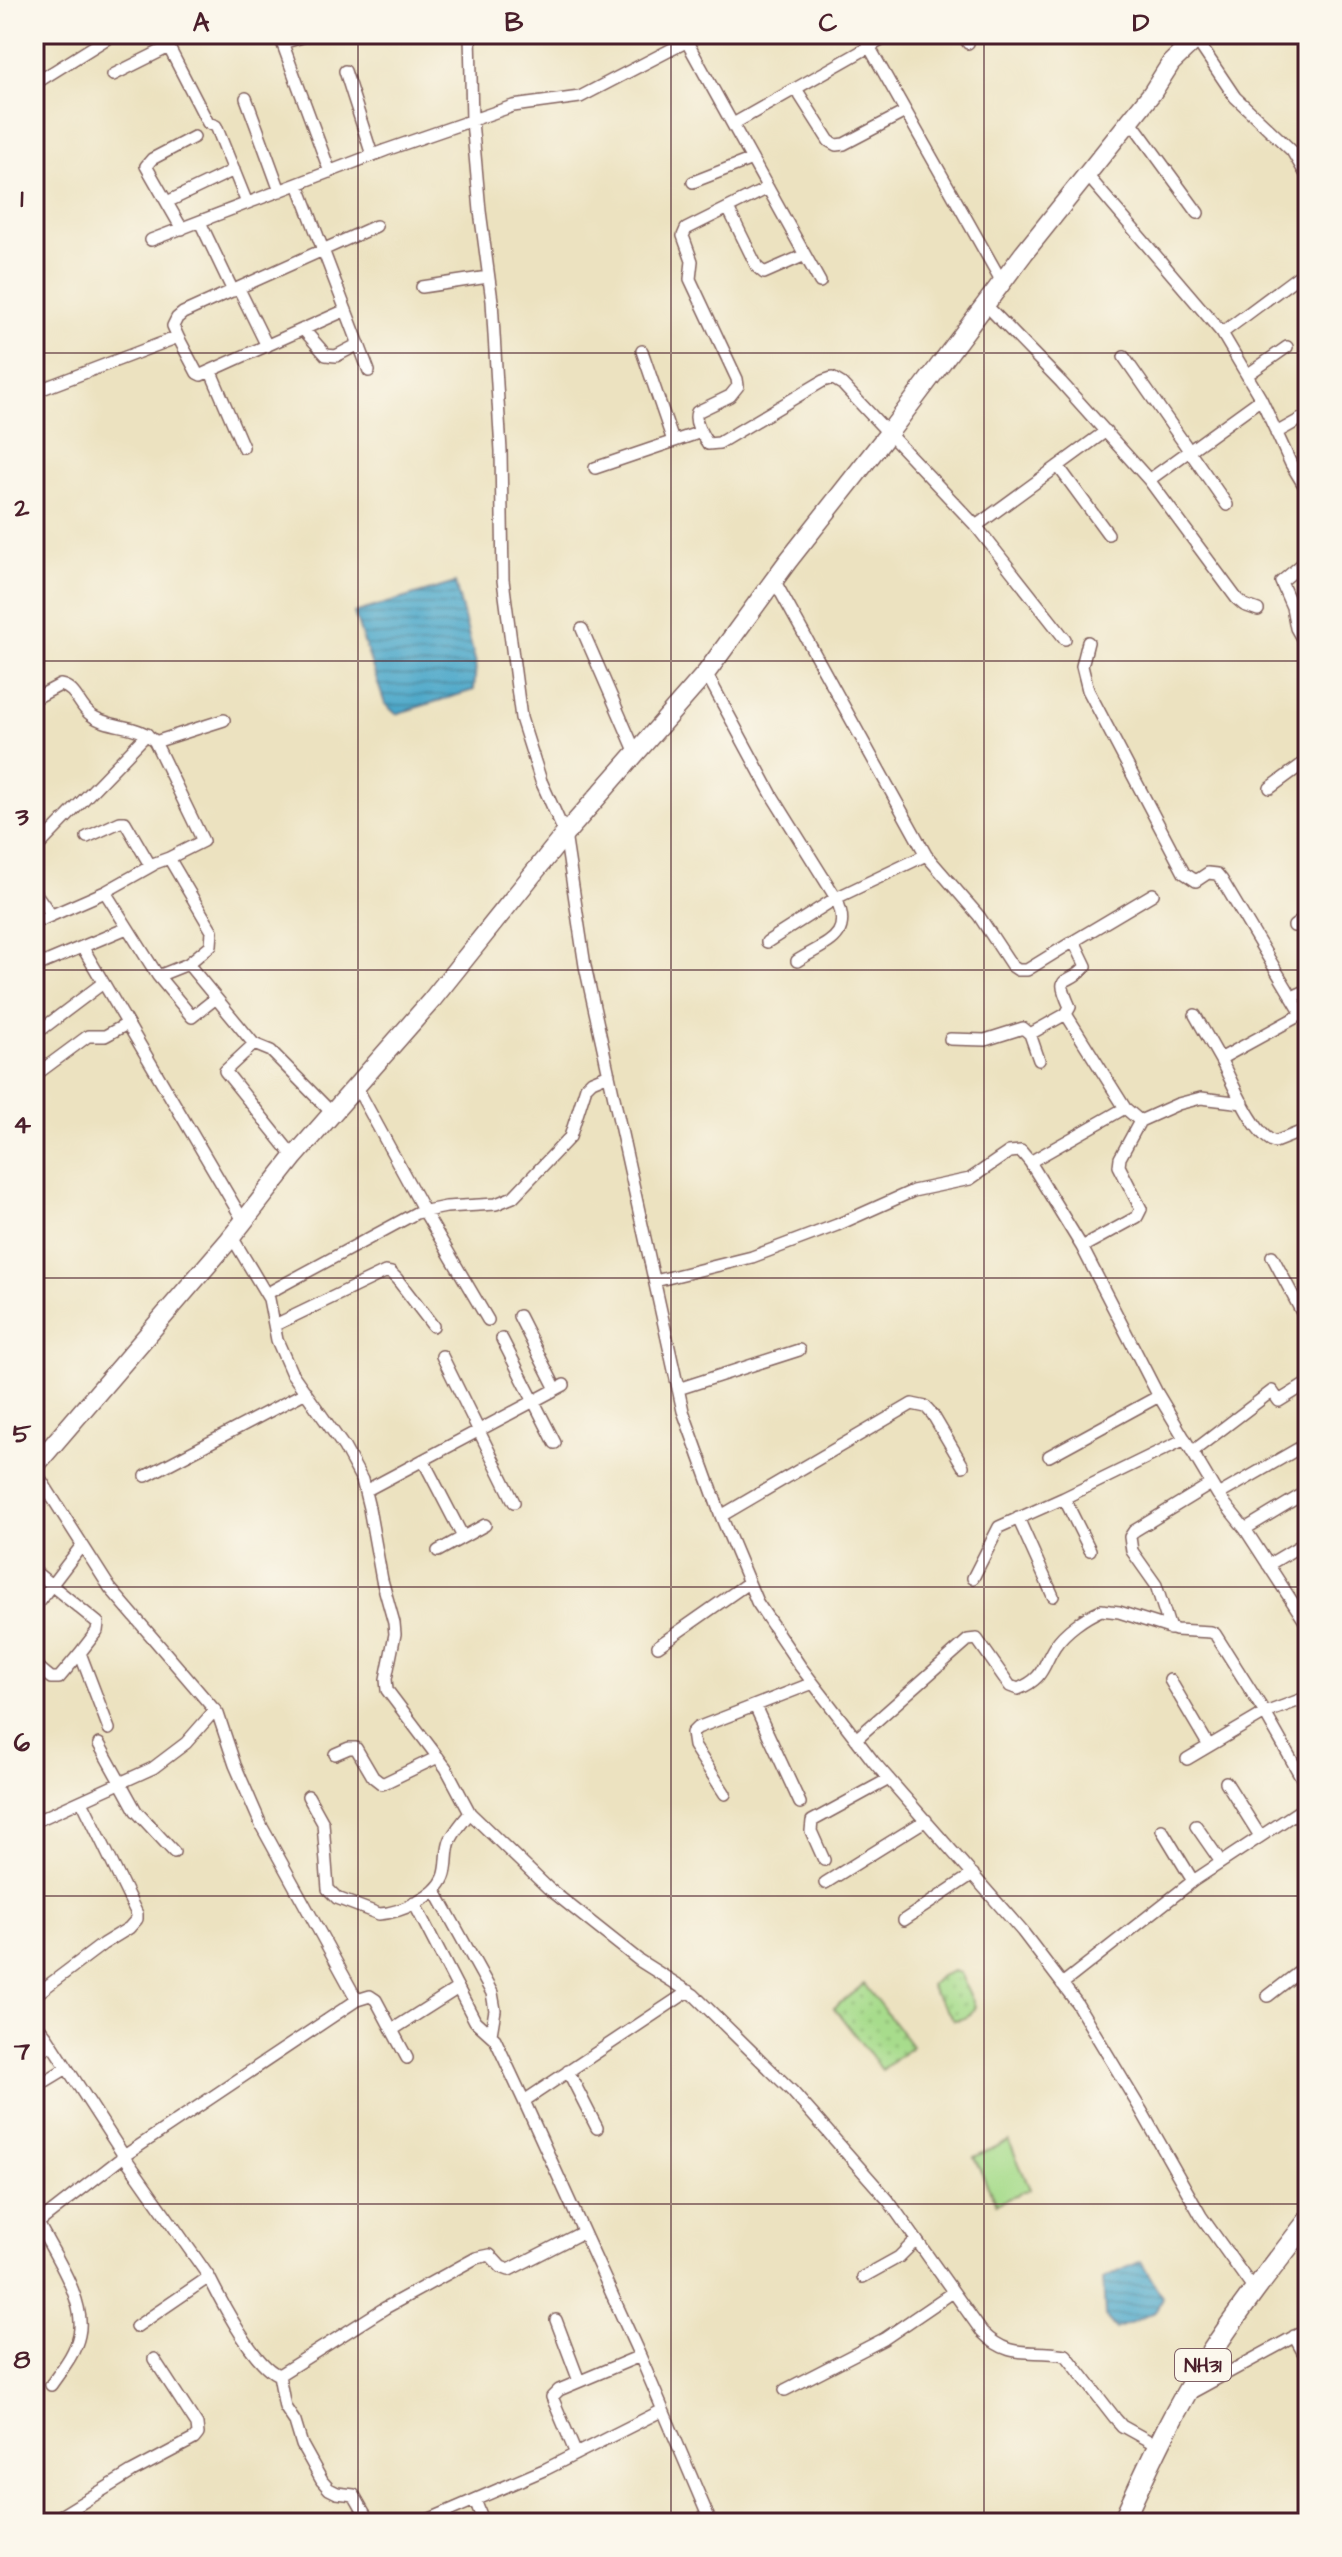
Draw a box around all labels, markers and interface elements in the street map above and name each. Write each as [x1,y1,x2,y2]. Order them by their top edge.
text: A [193,5,210,41]
text: B [505,5,524,41]
text: C [819,5,838,41]
text: D [1133,5,1150,41]
text: 1 [20,181,24,217]
text: 2 [14,490,30,526]
text: 3 [14,799,29,835]
text: 4 [13,1107,31,1143]
text: 5 [13,1416,32,1452]
text: 6 [14,1725,31,1761]
text: 7 [13,2033,30,2069]
text: 8 [14,2342,31,2378]
road number: NH31 [1175,2349,1231,2381]

